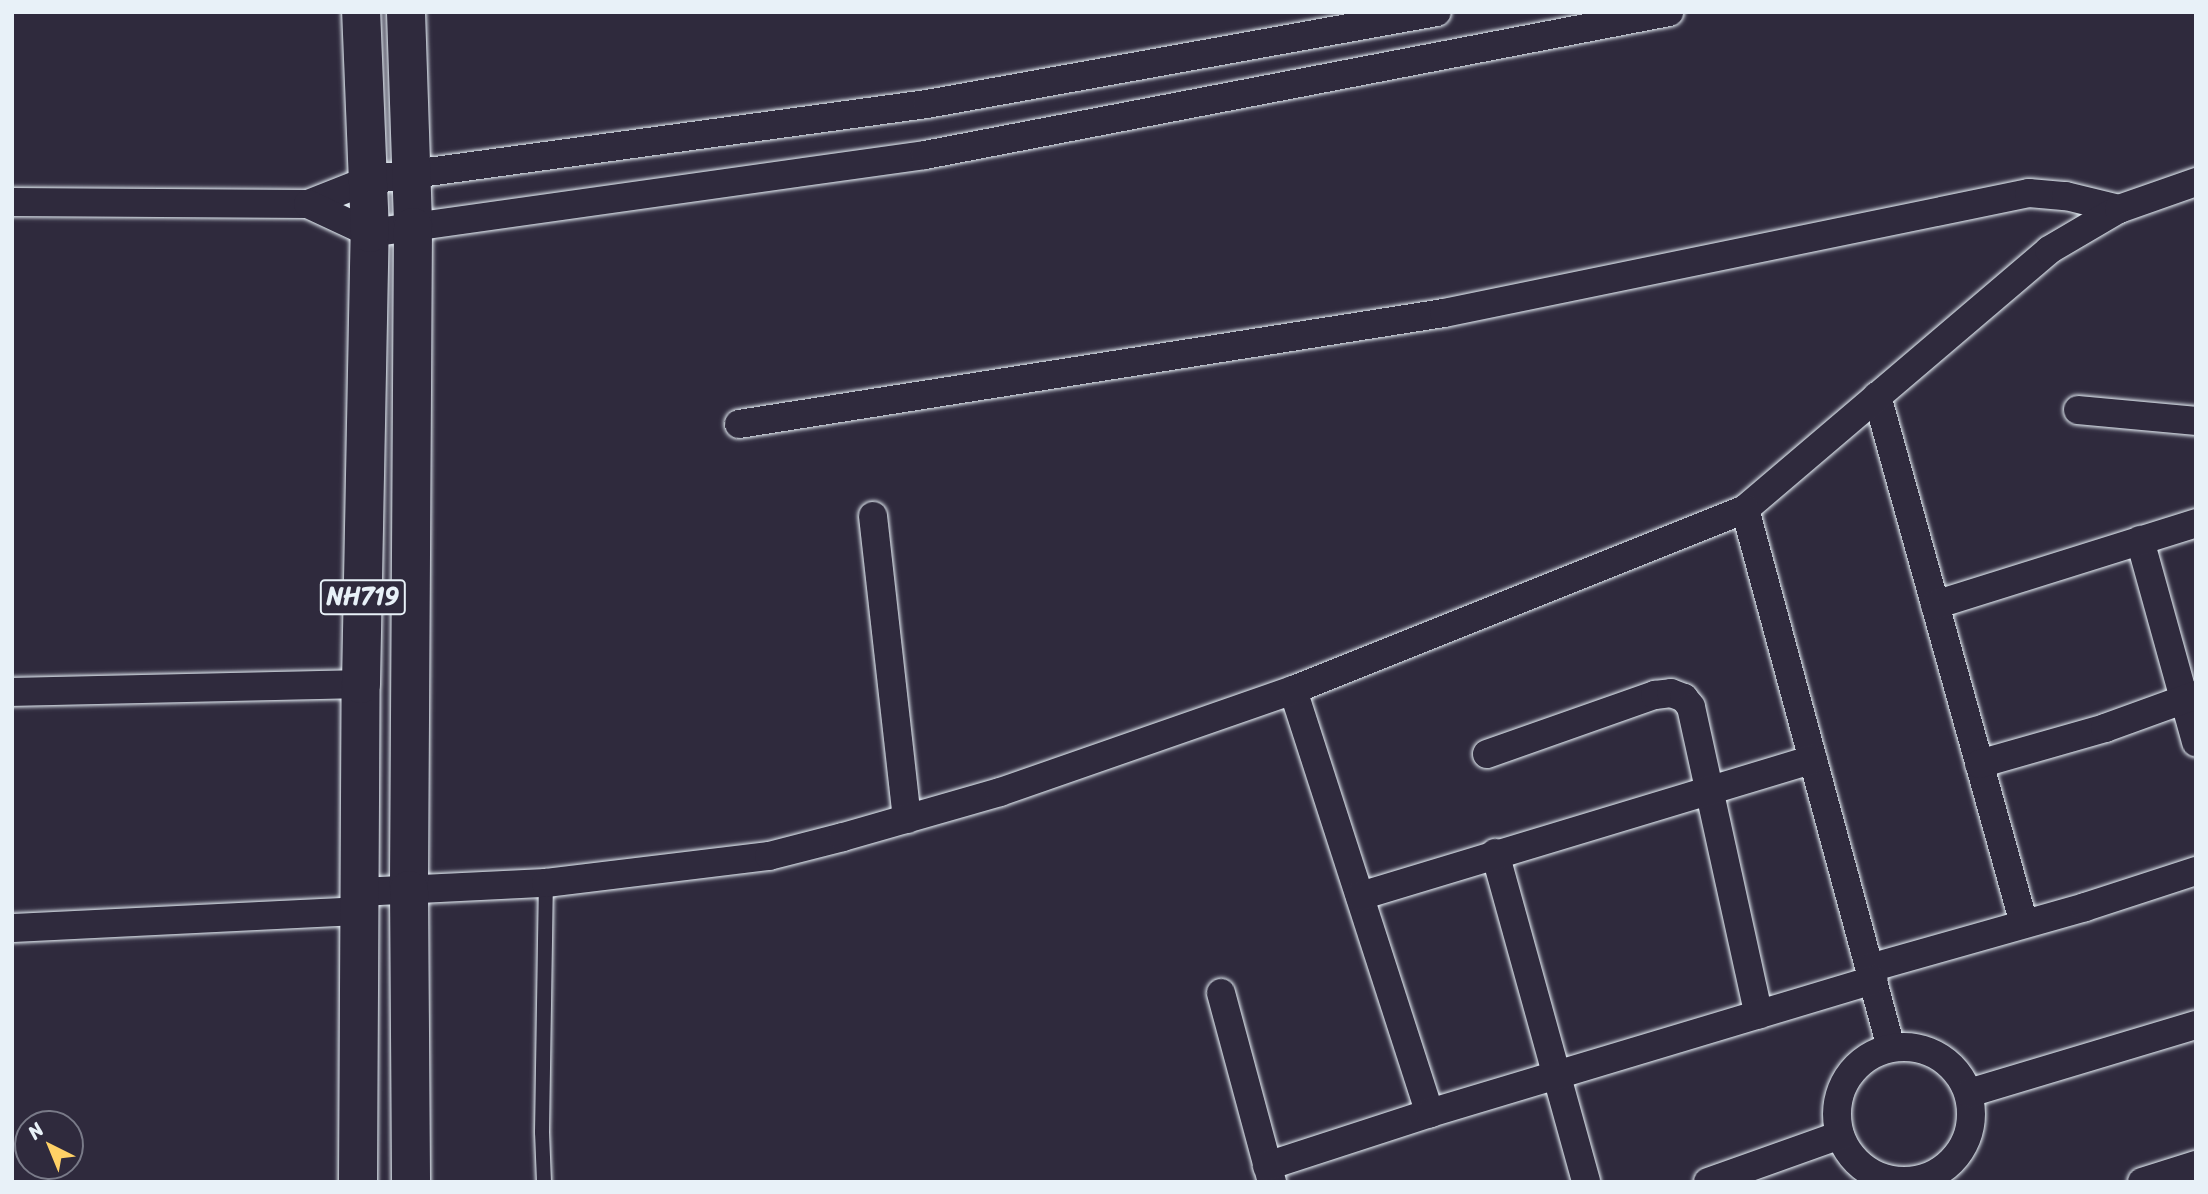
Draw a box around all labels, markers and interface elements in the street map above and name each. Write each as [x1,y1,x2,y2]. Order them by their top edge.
road number: NH719 [319,576,407,618]
north arrow [14,1110,84,1180]
text: N [20,1114,52,1147]

